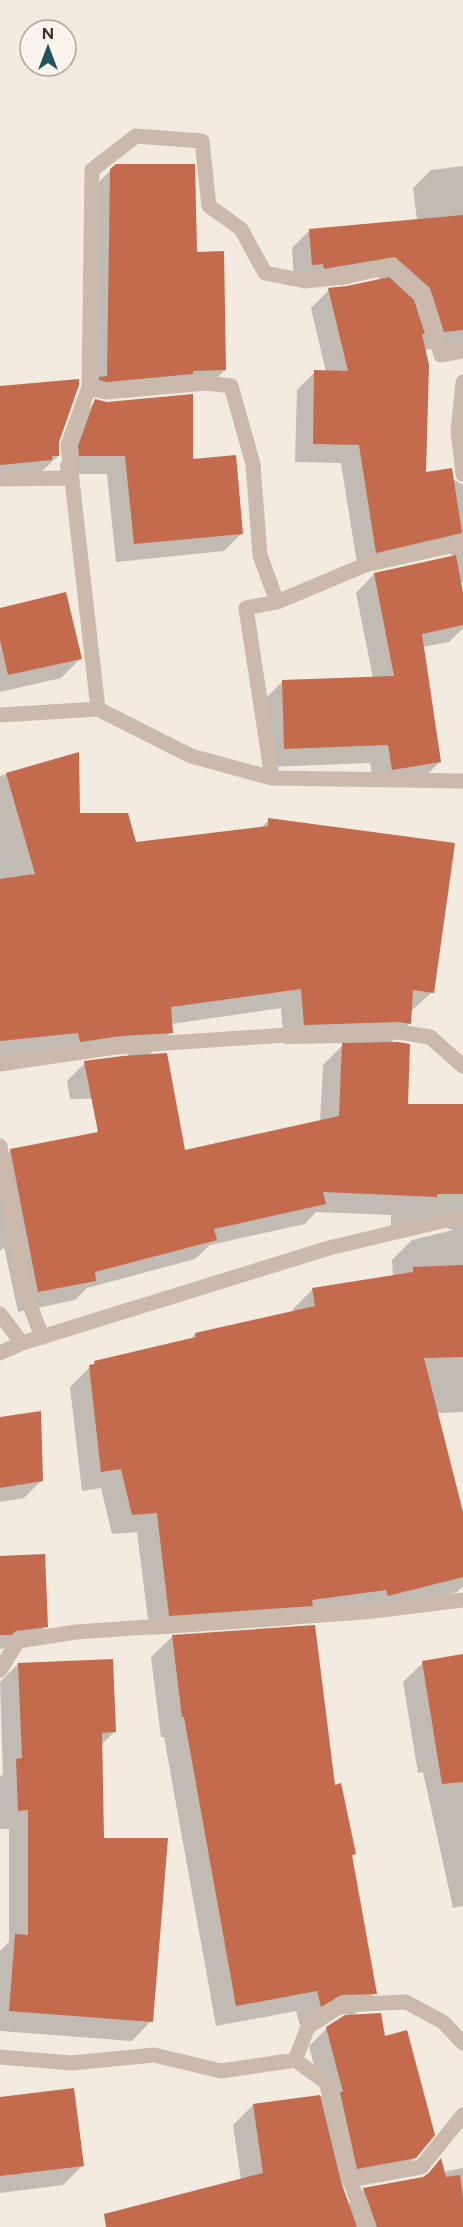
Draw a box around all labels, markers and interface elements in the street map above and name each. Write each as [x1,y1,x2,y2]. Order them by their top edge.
north arrow [18,18,78,78]
text: N [42,24,54,43]

